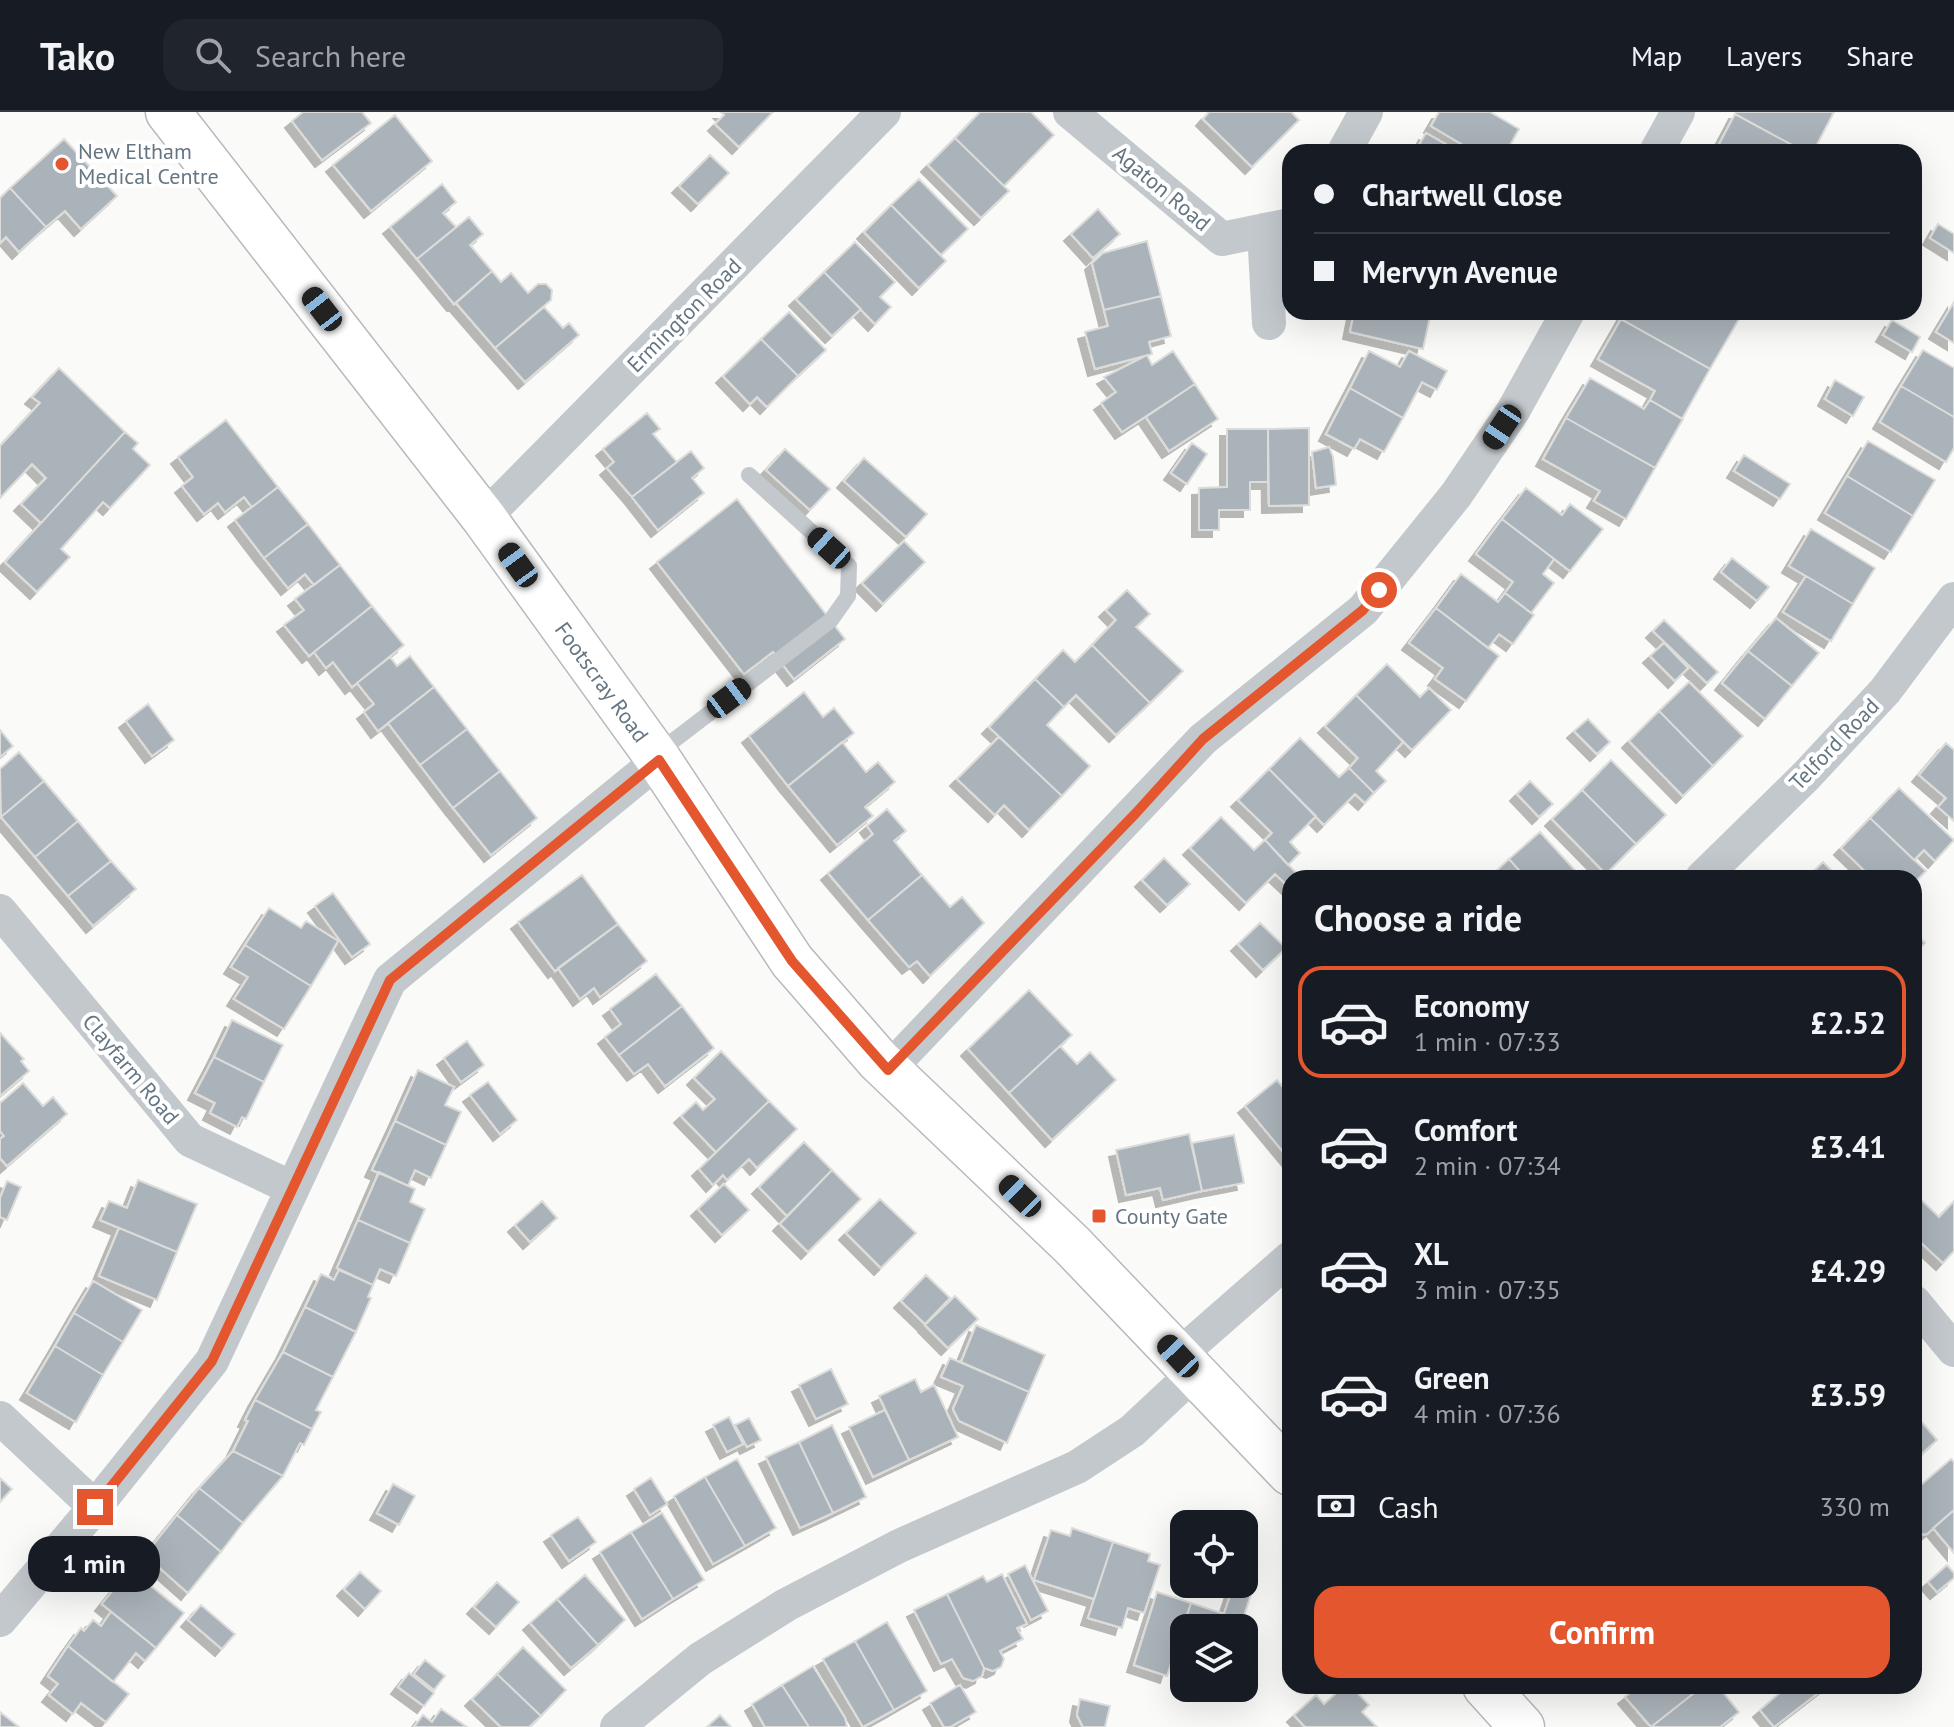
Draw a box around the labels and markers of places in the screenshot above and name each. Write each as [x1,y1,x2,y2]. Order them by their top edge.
place label: New Eltham Medical Centre [78,137,219,190]
marker: New Eltham Medical Centre [53,155,71,173]
place label: County Gate [1115,1202,1228,1230]
marker: County Gate [1090,1207,1108,1225]

